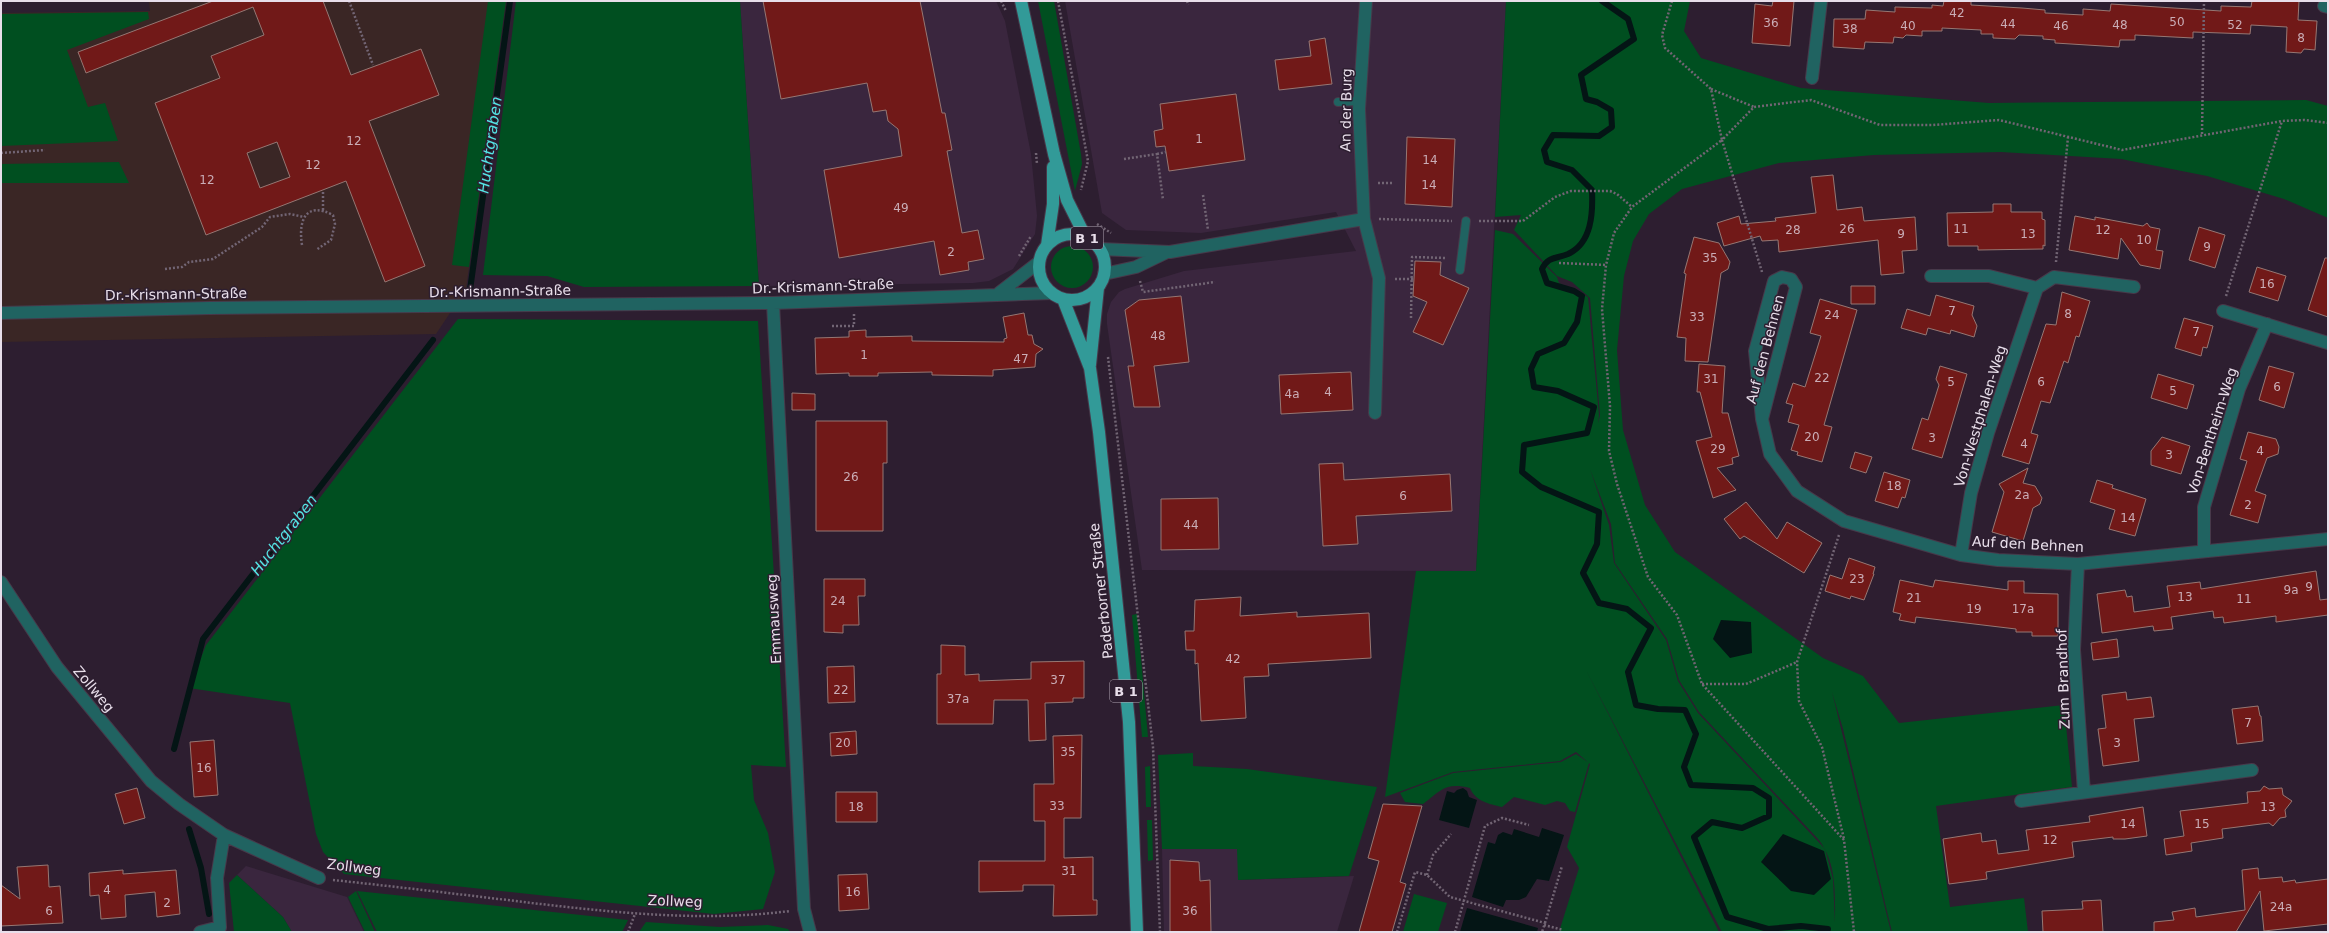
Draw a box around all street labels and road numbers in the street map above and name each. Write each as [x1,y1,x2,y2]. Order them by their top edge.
street label: An der Burg [1337,68,1355,152]
road number: B 1 [1071,227,1103,249]
street label: Dr.-Krismann-Straße [752,276,894,296]
street label: Dr.-Krismann-Straße [429,282,571,300]
street label: Dr.-Krismann-Straße [105,285,247,303]
street label: Auf den Behnen [1743,293,1787,405]
street label: Von-Westphalen-Weg [1951,343,2009,489]
street label: Von-Bentheim-Weg [2184,365,2240,497]
street label: Paderborner Straße [1086,522,1116,660]
street label: Auf den Behnen [1972,533,2084,555]
street label: Emmausweg [764,574,784,664]
street label: Zum Brandhof [2053,627,2073,730]
street label: Zollweg [70,663,118,715]
road number: B 1 [1110,680,1142,702]
street label: Zollweg [326,856,382,878]
street label: Zollweg [647,892,703,910]

